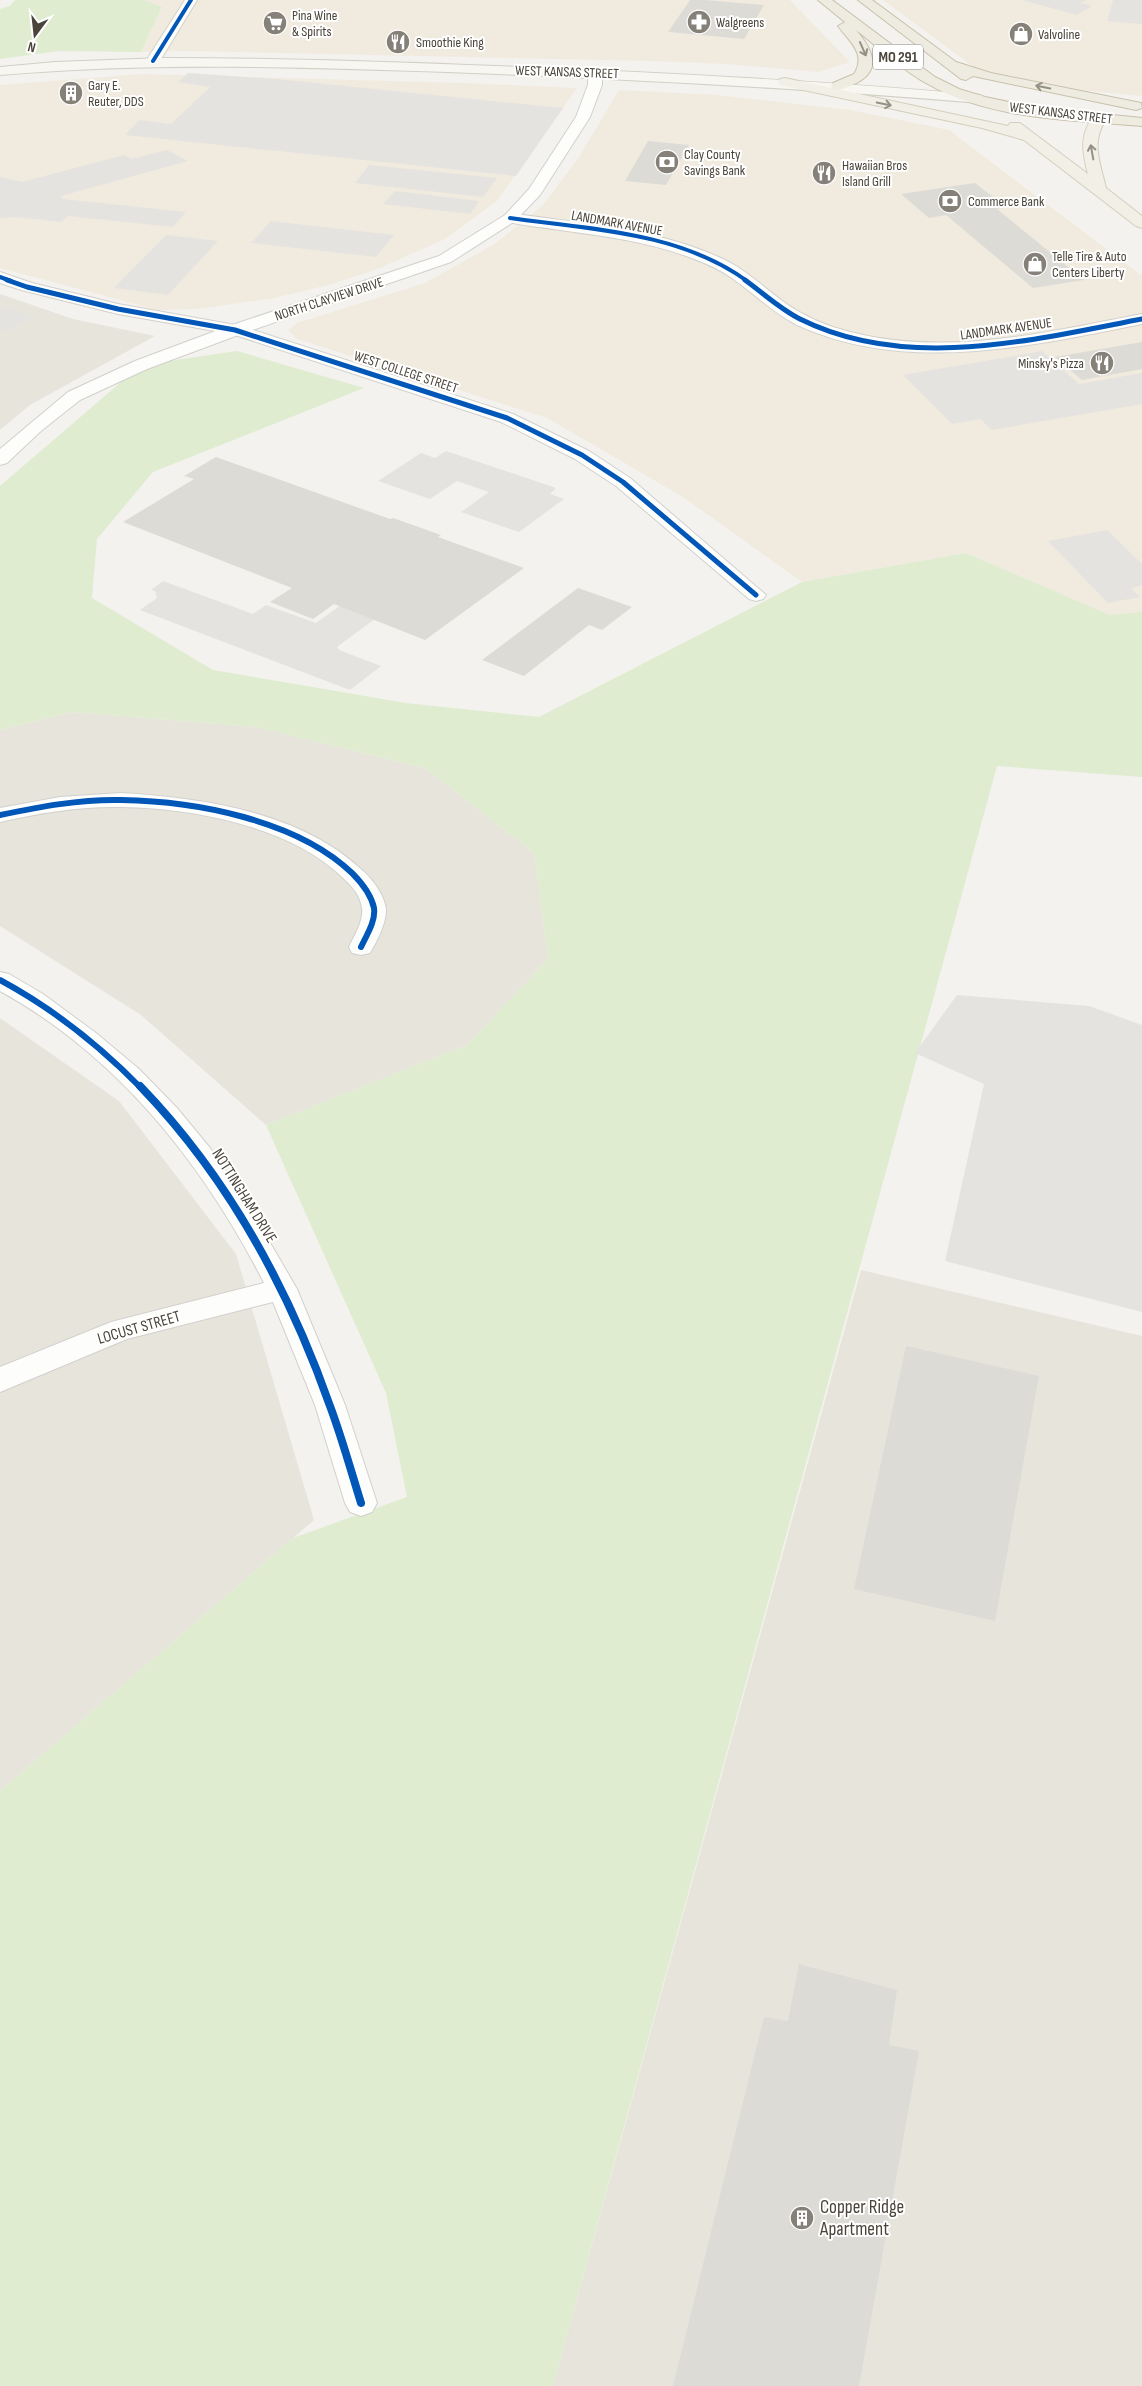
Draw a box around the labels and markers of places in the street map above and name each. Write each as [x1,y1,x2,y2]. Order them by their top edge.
place label: Pina Wine & Spirits [292,7,337,40]
pharmacy icon: Walgreens [686,9,712,35]
supermarket icon: Pina Wine & Spirits [262,10,288,36]
place label: Walgreens [716,14,764,31]
shop icon: Valvoline [1008,21,1034,47]
place label: Valvoline [1038,26,1080,43]
restaurant icon: Smoothie King [385,29,411,55]
place label: Smoothie King [416,34,484,51]
place label: Gary E. Reuter, DDS [88,77,144,110]
building icon: Gary E. Reuter, DDS [58,80,84,106]
place label: Clay County Savings Bank [684,146,746,179]
bank icon: Clay County Savings Bank [654,149,680,175]
place label: Hawaiian Bros Island Grill [842,157,907,190]
restaurant icon: Hawaiian Bros Island Grill [811,160,837,186]
bank icon: Commerce Bank [937,188,963,214]
place label: Commerce Bank [968,193,1045,210]
place label: Telle Tire & Auto Centers Liberty [1052,248,1127,281]
shop icon: Telle Tire & Auto Centers Liberty [1022,251,1048,277]
restaurant icon: Minsky's Pizza [1089,350,1115,376]
place label: Minsky's Pizza [1018,355,1084,372]
place label: Copper Ridge Apartment [819,2196,904,2241]
building icon: Copper Ridge Apartment [789,2205,815,2231]

